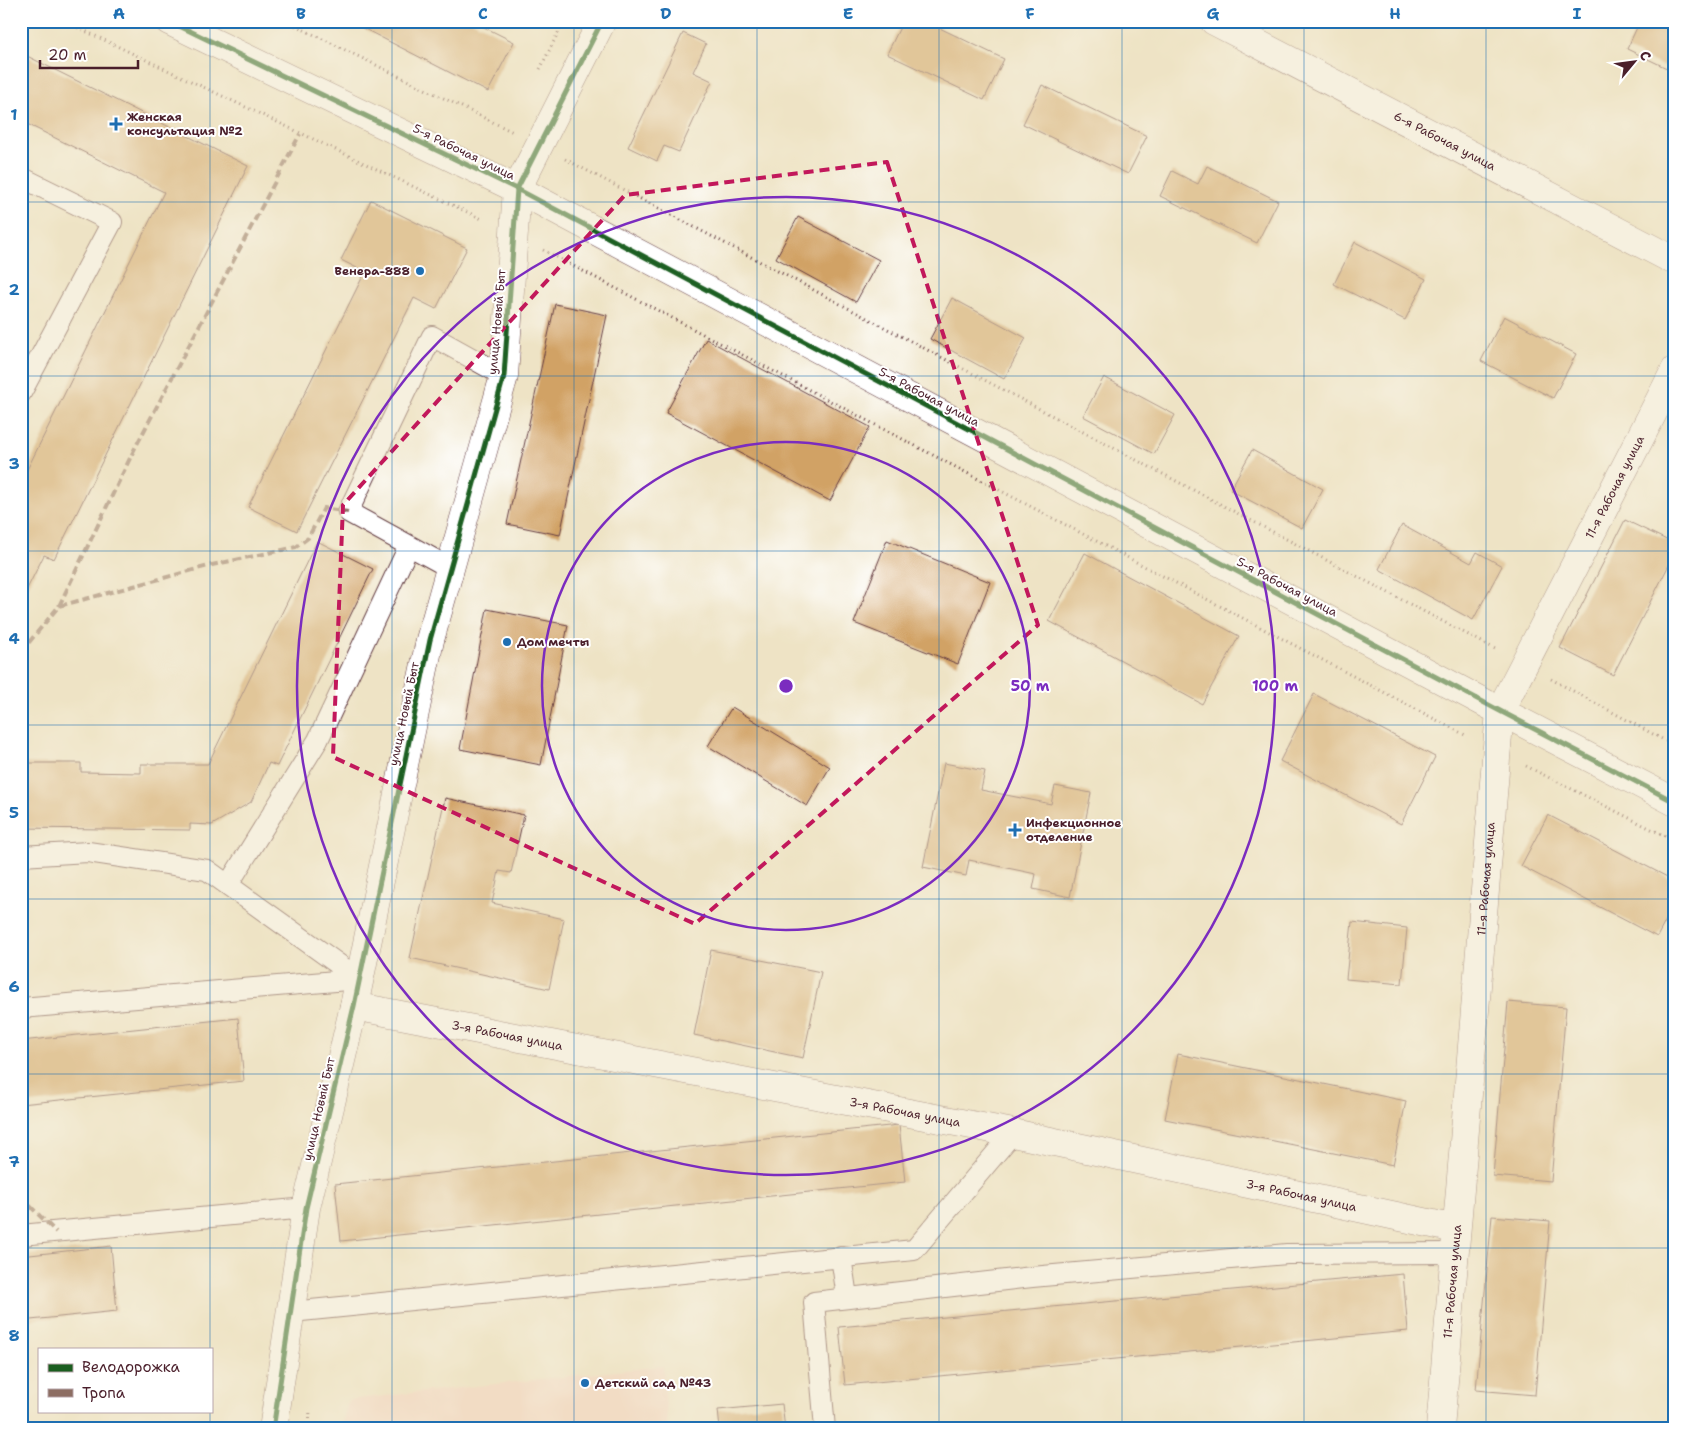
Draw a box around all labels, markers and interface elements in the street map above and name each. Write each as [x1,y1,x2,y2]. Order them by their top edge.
text: A [113,3,125,24]
text: B [296,3,306,24]
text: C [478,3,488,24]
text: D [660,3,672,24]
text: E [843,3,853,24]
text: F [1025,3,1035,24]
text: G [1207,3,1220,24]
text: H [1389,3,1401,24]
text: I [1573,3,1582,24]
scale bar [40,38,138,70]
north arrow [1608,38,1658,88]
text: 20 m [48,45,87,65]
text: С [1635,48,1655,64]
text: 1 [10,104,18,125]
street label: 6-я Рабочая улица [1391,108,1499,174]
place label: Женская консультация №2 [127,109,243,139]
marker: Женская консультация №2 [109,117,123,131]
street label: 5-я Рабочая улица [410,120,518,184]
place label: Венера-888 [335,263,410,279]
marker: Венера-888 [414,265,426,277]
street label: улица Новый Быт [484,268,510,375]
text: 2 [8,279,20,300]
street label: 5-я Рабочая улица [876,364,983,431]
street label: 11-я Рабочая улица [1582,432,1648,542]
text: 3 [8,453,20,474]
street label: 5-я Рабочая улица [1234,554,1341,621]
text: 4 [8,628,20,649]
place label: Дом мечты [517,634,590,650]
marker: Дом мечты [501,636,513,648]
street label: улица Новый Быт [385,660,423,767]
text: 50 m [1011,676,1050,696]
text: 100 m [1252,676,1298,696]
centre of rings [777,677,795,695]
text: 5 [9,802,19,823]
place label: Инфекционное отделение [1026,815,1122,845]
street label: 11-я Рабочая улица [1473,821,1499,936]
marker: Инфекционное отделение [1008,823,1022,837]
text: 6 [8,976,20,997]
street label: 3-я Рабочая улица [450,1017,565,1054]
street label: улица Новый Быт [299,1055,339,1162]
street label: 3-я Рабочая улица [848,1094,962,1131]
text: 7 [8,1151,20,1172]
street label: 3-я Рабочая улица [1244,1176,1359,1215]
street label: 11-я Рабочая улица [1440,1224,1465,1339]
text: 8 [8,1325,20,1346]
legend [38,1348,212,1412]
text: Велодорожка [82,1357,181,1377]
place label: Детский сад №43 [595,1375,711,1391]
marker: Детский сад №43 [579,1377,591,1389]
text: Тропа [82,1383,126,1403]

